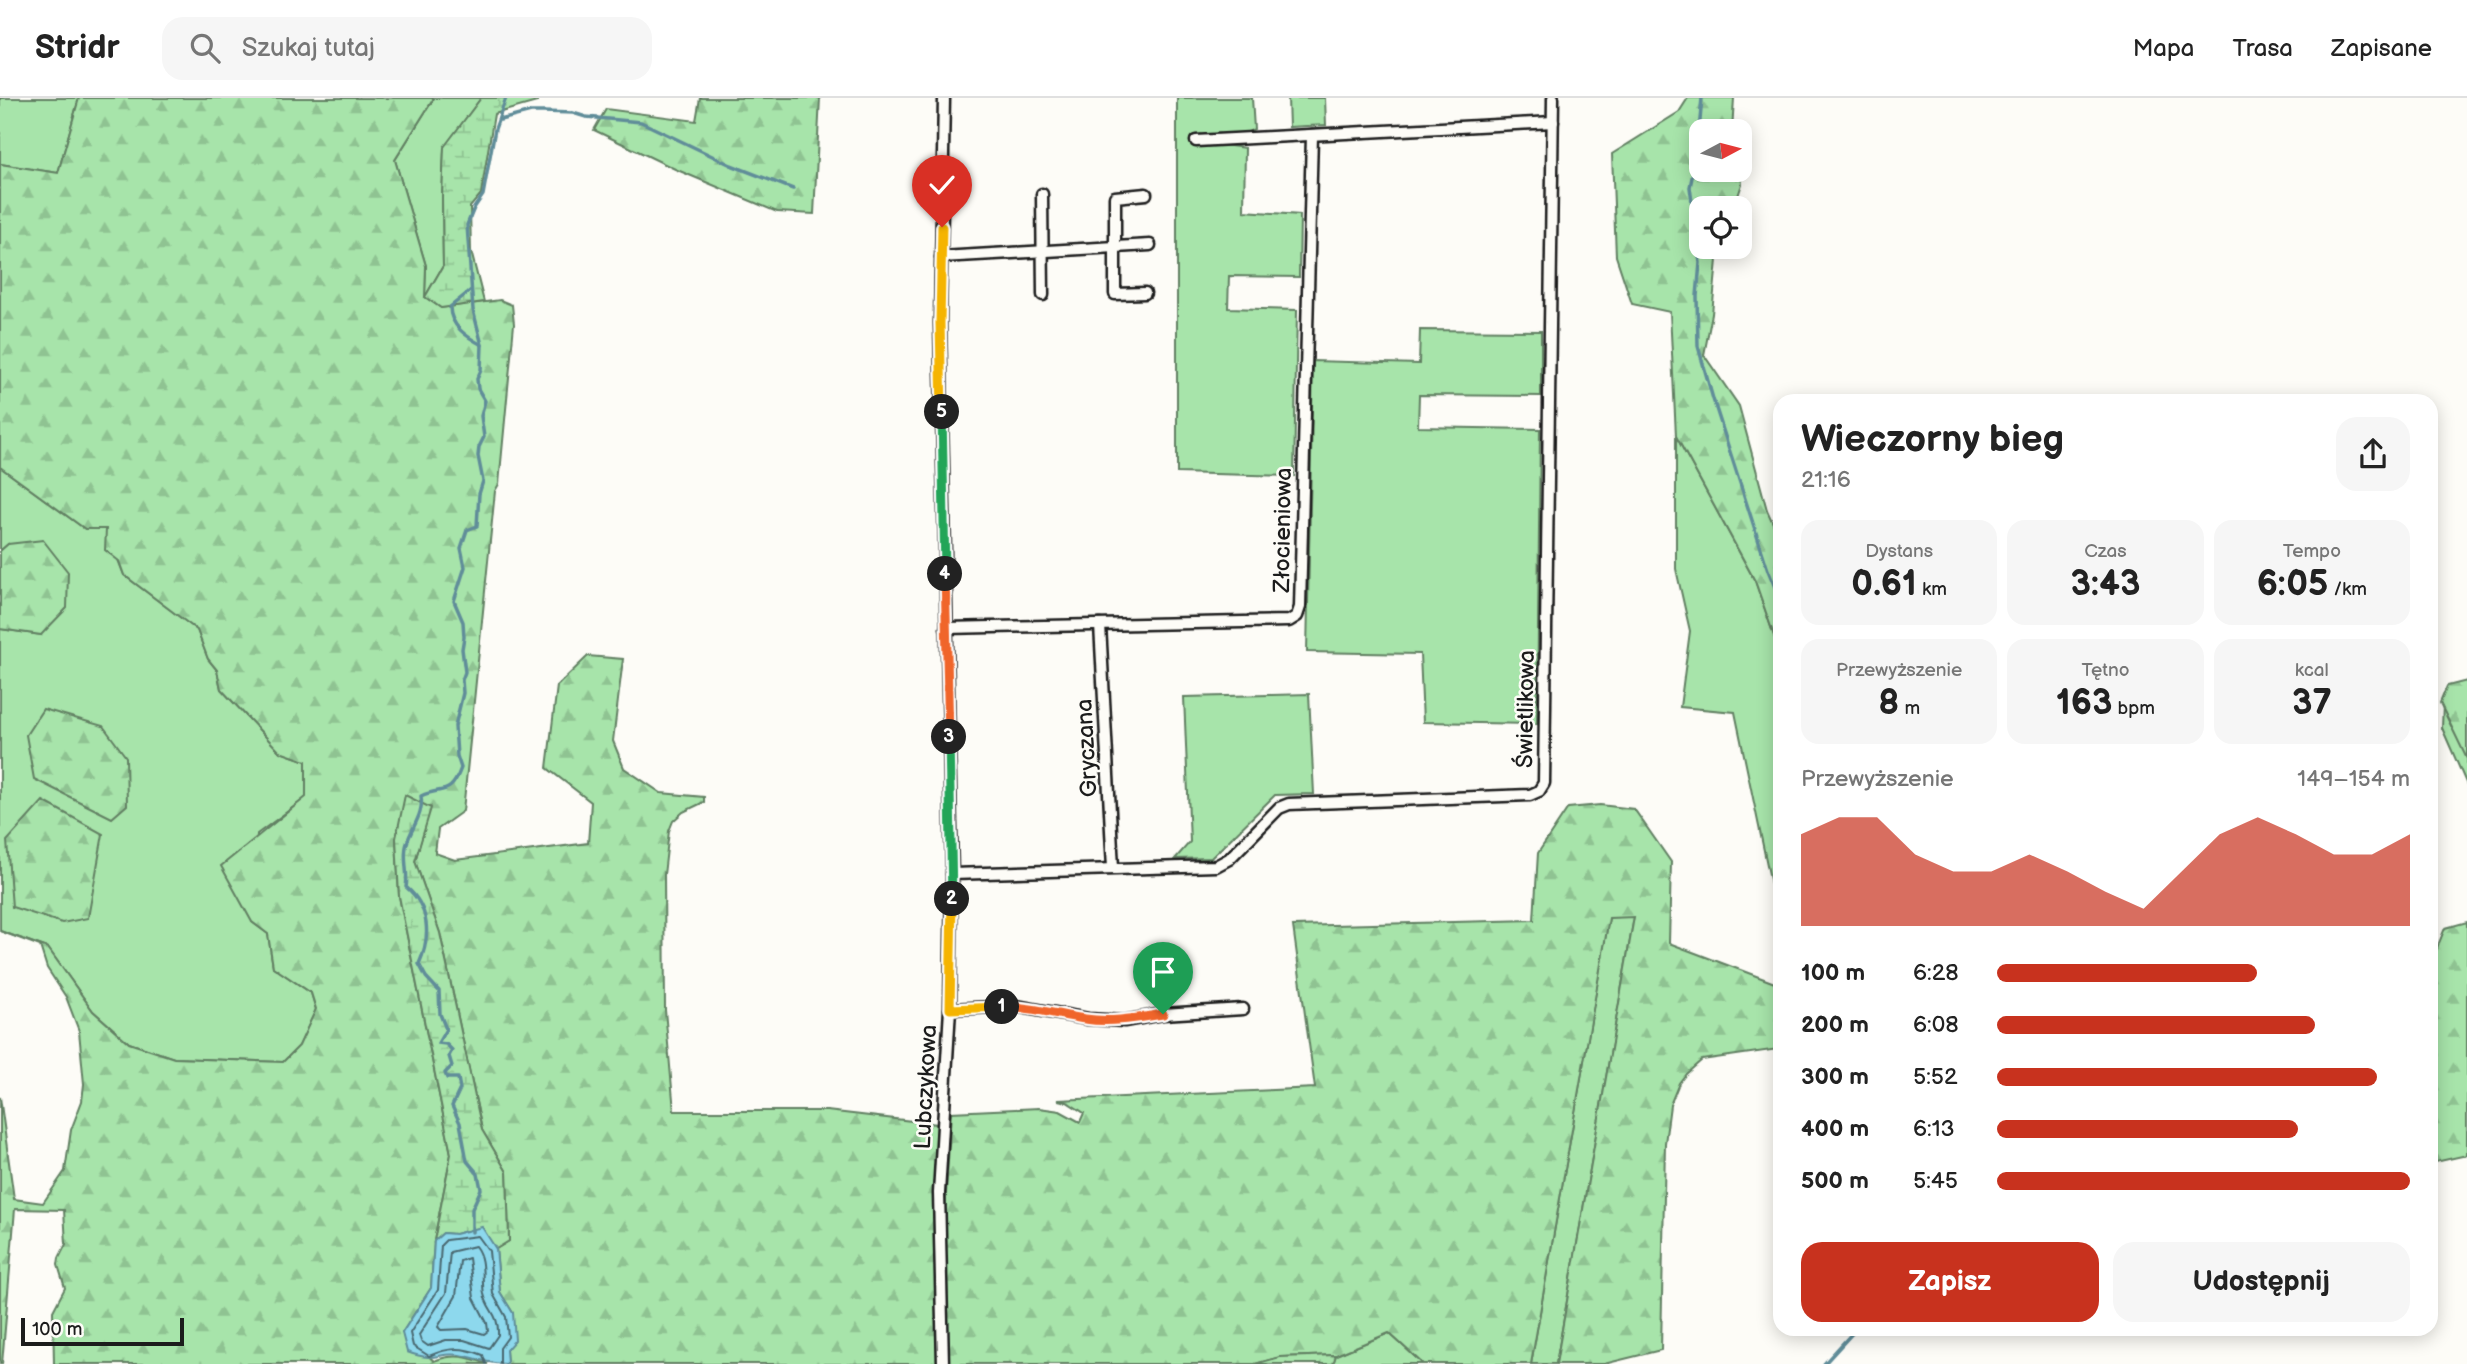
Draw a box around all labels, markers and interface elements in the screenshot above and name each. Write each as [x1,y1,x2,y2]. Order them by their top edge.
search box [162,17,652,80]
text: Stridr [35,28,120,68]
icon: search [186,29,224,67]
text: Szukaj tutaj [242,33,375,64]
text: Mapa [2133,34,2194,63]
text: Trasa [2232,34,2293,63]
text: Zapisane [2331,34,2432,63]
north arrow [1689,119,1752,182]
map controls [1689,119,1752,259]
pin [912,155,972,227]
icon: check [923,166,961,204]
button: locate [1689,196,1752,259]
pin: 5 [925,394,960,430]
text: 5 [936,400,947,423]
text: Wieczorny bieg [1801,417,2064,462]
button: share [2336,417,2410,491]
text: 21:16 [1801,466,1851,494]
street label: Złocieniowa [1268,467,1298,594]
text: Dystans [1865,540,1933,563]
text: Czas [2084,540,2127,563]
text: Tempo [2283,540,2341,563]
pin: 4 [928,556,962,592]
text: 4 [939,562,950,585]
text: 0.61 [1851,563,1917,606]
text: 3:43 [2071,563,2140,606]
text: 6:05 [2257,563,2328,606]
text: km [1917,578,1947,601]
text: /km [2328,578,2367,601]
street label: Świetlikowa [1511,650,1541,768]
text: Przewyższenie [1836,659,1962,682]
text: Tętno [2081,659,2130,682]
text: kcal [2295,659,2329,682]
text: 8 [1878,682,1899,725]
text: 163 [2056,682,2112,725]
text: 37 [2292,682,2332,725]
text: m [1899,697,1920,720]
text: bpm [2112,697,2155,720]
street label: Gryczana [1070,698,1104,798]
pin: 3 [932,720,967,754]
text: 3 [943,725,954,748]
text: Przewyższenie [1801,765,1954,793]
text: 149–154 m [2297,765,2410,793]
pin: 2 [934,882,970,916]
text: 2 [946,887,957,910]
pin [1133,942,1193,1014]
icon: arrive [1144,953,1182,991]
text: 100 m [1801,959,1865,987]
text: 6:28 [1913,959,1959,987]
pin: 1 [984,990,1020,1024]
text: 1 [998,995,1006,1018]
text: 200 m [1801,1011,1869,1039]
text: 6:08 [1913,1011,1959,1039]
street label: Lubczykowa [909,1024,943,1150]
text: 300 m [1801,1063,1869,1091]
text: 5:52 [1913,1063,1958,1091]
text: 400 m [1801,1115,1869,1143]
text: 6:13 [1913,1115,1955,1143]
text: 500 m [1801,1167,1869,1195]
text: 5:45 [1913,1167,1958,1195]
button: Zapisz [1801,1242,2099,1322]
button: Udostępnij [2113,1242,2410,1322]
scale bar [21,1315,184,1347]
text: 100 m [32,1318,83,1341]

